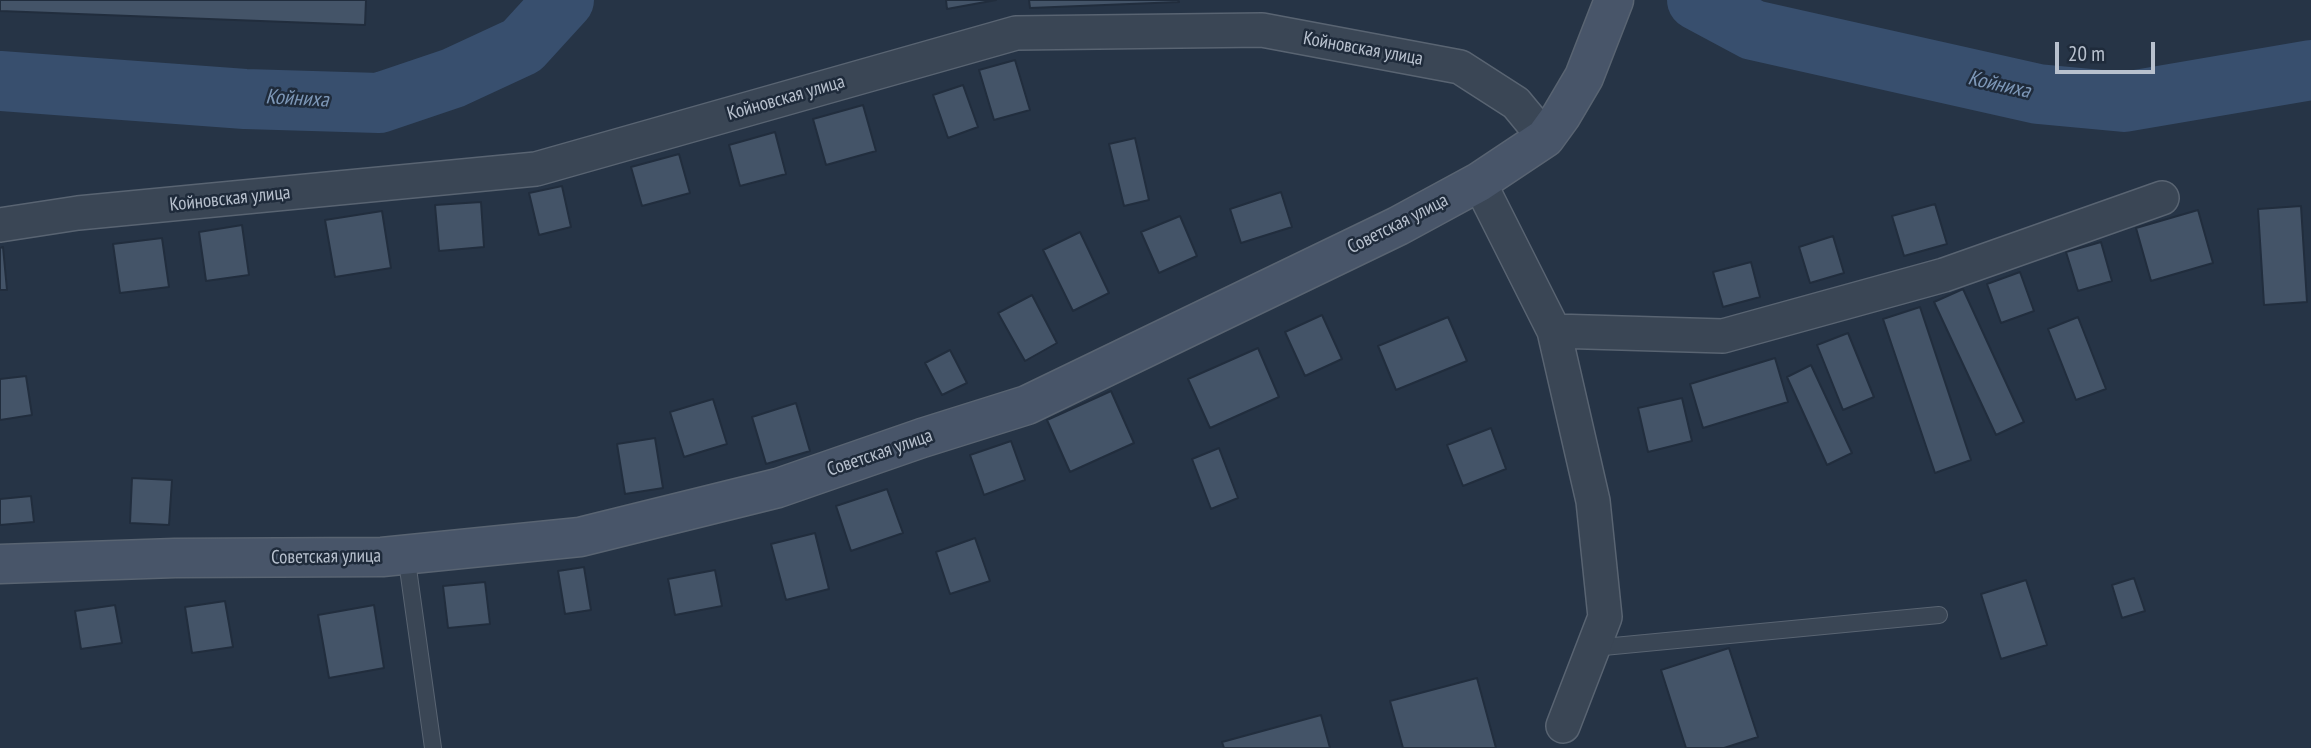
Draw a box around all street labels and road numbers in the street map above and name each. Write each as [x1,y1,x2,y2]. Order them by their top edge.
street label: Койновская улица [1301,27,1425,71]
street label: Койновская улица [725,70,847,126]
street label: Койновская улица [169,181,291,217]
street label: Советская улица [1344,189,1452,259]
street label: Советская улица [824,424,936,482]
street label: Советская улица [271,545,381,569]

